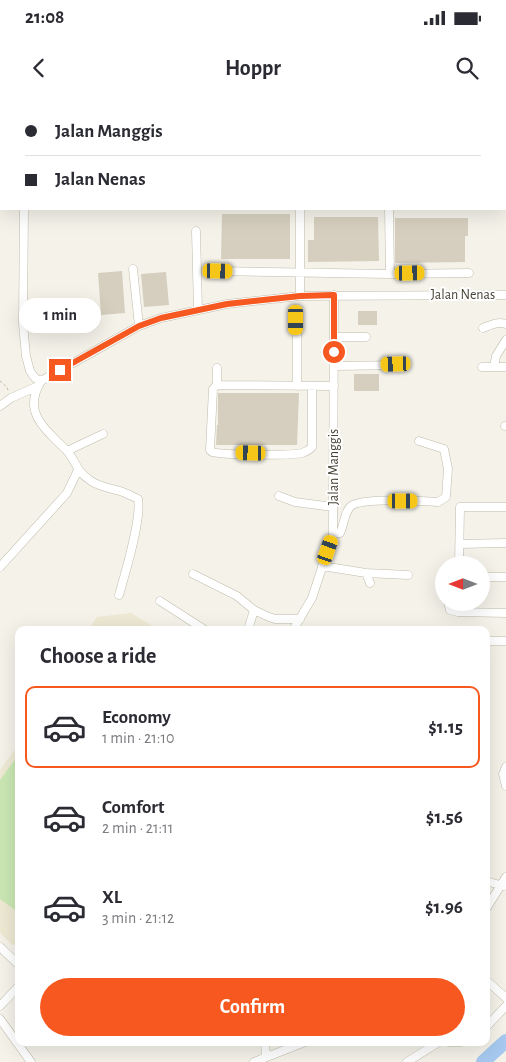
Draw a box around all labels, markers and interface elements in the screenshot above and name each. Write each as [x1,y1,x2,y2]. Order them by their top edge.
text: 21:08 [25,8,64,27]
icon: back [25,54,53,82]
icon: search [453,54,481,82]
text: Hoppr [225,57,281,79]
text: Jalan Manggis [55,122,162,141]
text: Jalan Nenas [55,170,145,189]
car [202,263,233,279]
car [394,265,425,281]
street label: Jalan Nenas [431,288,495,302]
callout: 1 min [19,298,101,332]
car [288,305,303,335]
text: 1 min [43,307,77,323]
route start [323,341,345,363]
car [380,356,411,372]
route end [49,359,71,381]
street label: Jalan Manggis [327,429,341,505]
car [235,445,266,461]
car [388,494,418,509]
car [316,533,339,567]
north arrow [435,556,490,611]
map controls [435,556,490,611]
text: Choose a ride [40,645,156,667]
icon: car [42,705,87,750]
text: Economy [102,708,171,727]
text: $1.15 [428,718,463,737]
text: 1 min · 21:10 [102,730,174,746]
icon: car [42,795,87,840]
text: Comfort [102,798,164,817]
text: $1.56 [426,808,463,827]
text: 2 min · 21:11 [102,820,173,836]
icon: car [42,885,87,930]
text: XL [102,888,122,907]
text: $1.96 [425,898,463,917]
text: 3 min · 21:12 [102,910,174,926]
button: Confirm [40,978,465,1036]

